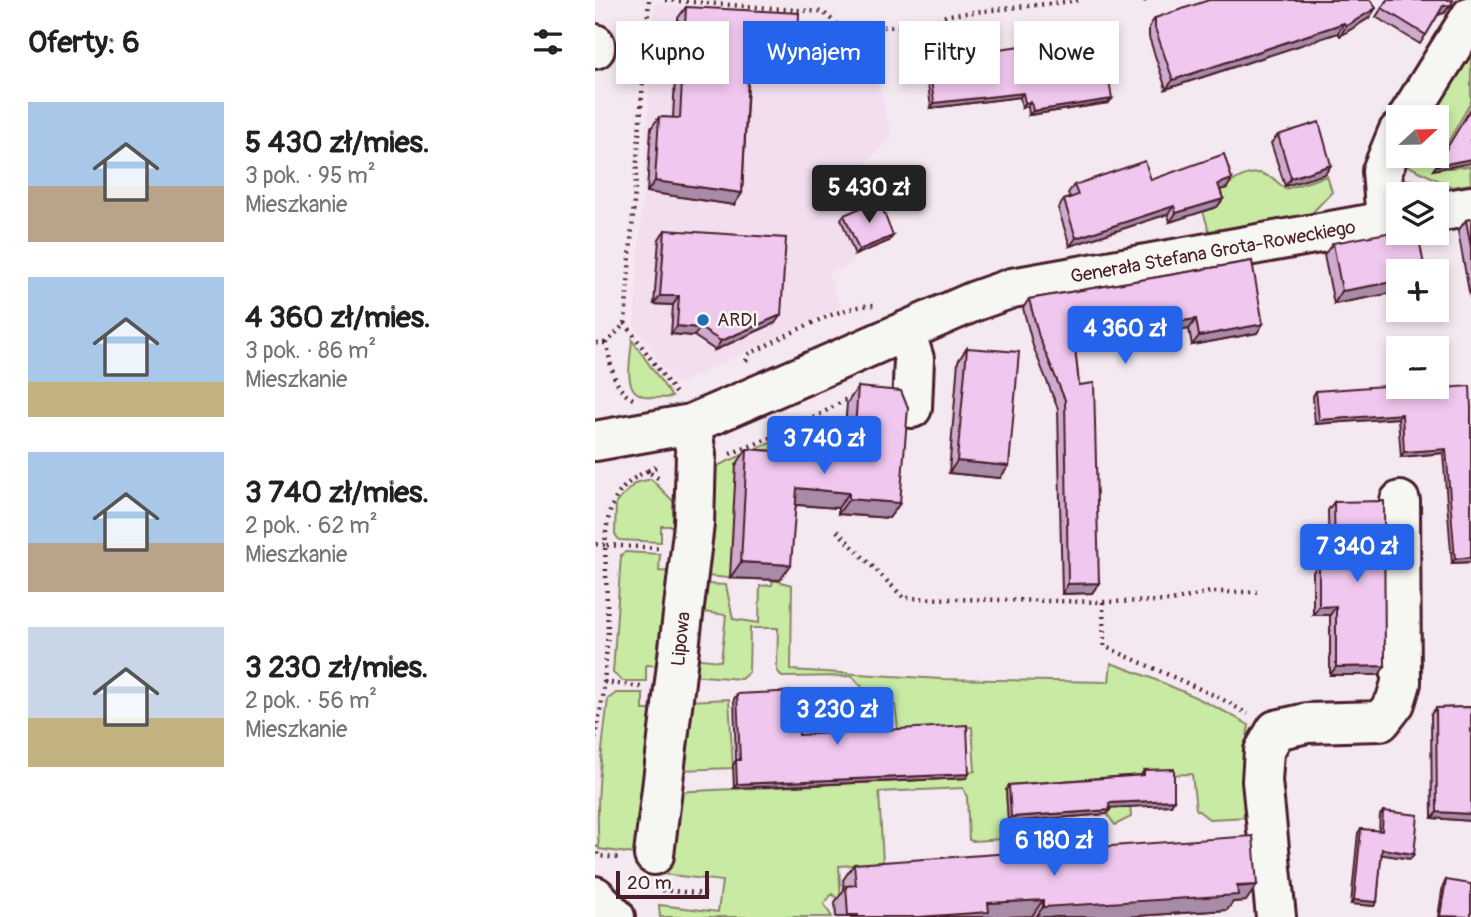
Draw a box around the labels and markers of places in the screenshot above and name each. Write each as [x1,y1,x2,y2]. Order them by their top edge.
pin: 5 430 zł [797,166,941,225]
pin: 4 360 zł [1053,306,1197,366]
place label: ARDI [717,308,758,332]
marker: ARDI [695,312,711,328]
pin: 3 740 zł [752,416,896,476]
pin: 7 340 zł [1285,524,1429,584]
pin: 3 230 zł [765,688,909,747]
pin: 6 180 zł [982,818,1126,878]

